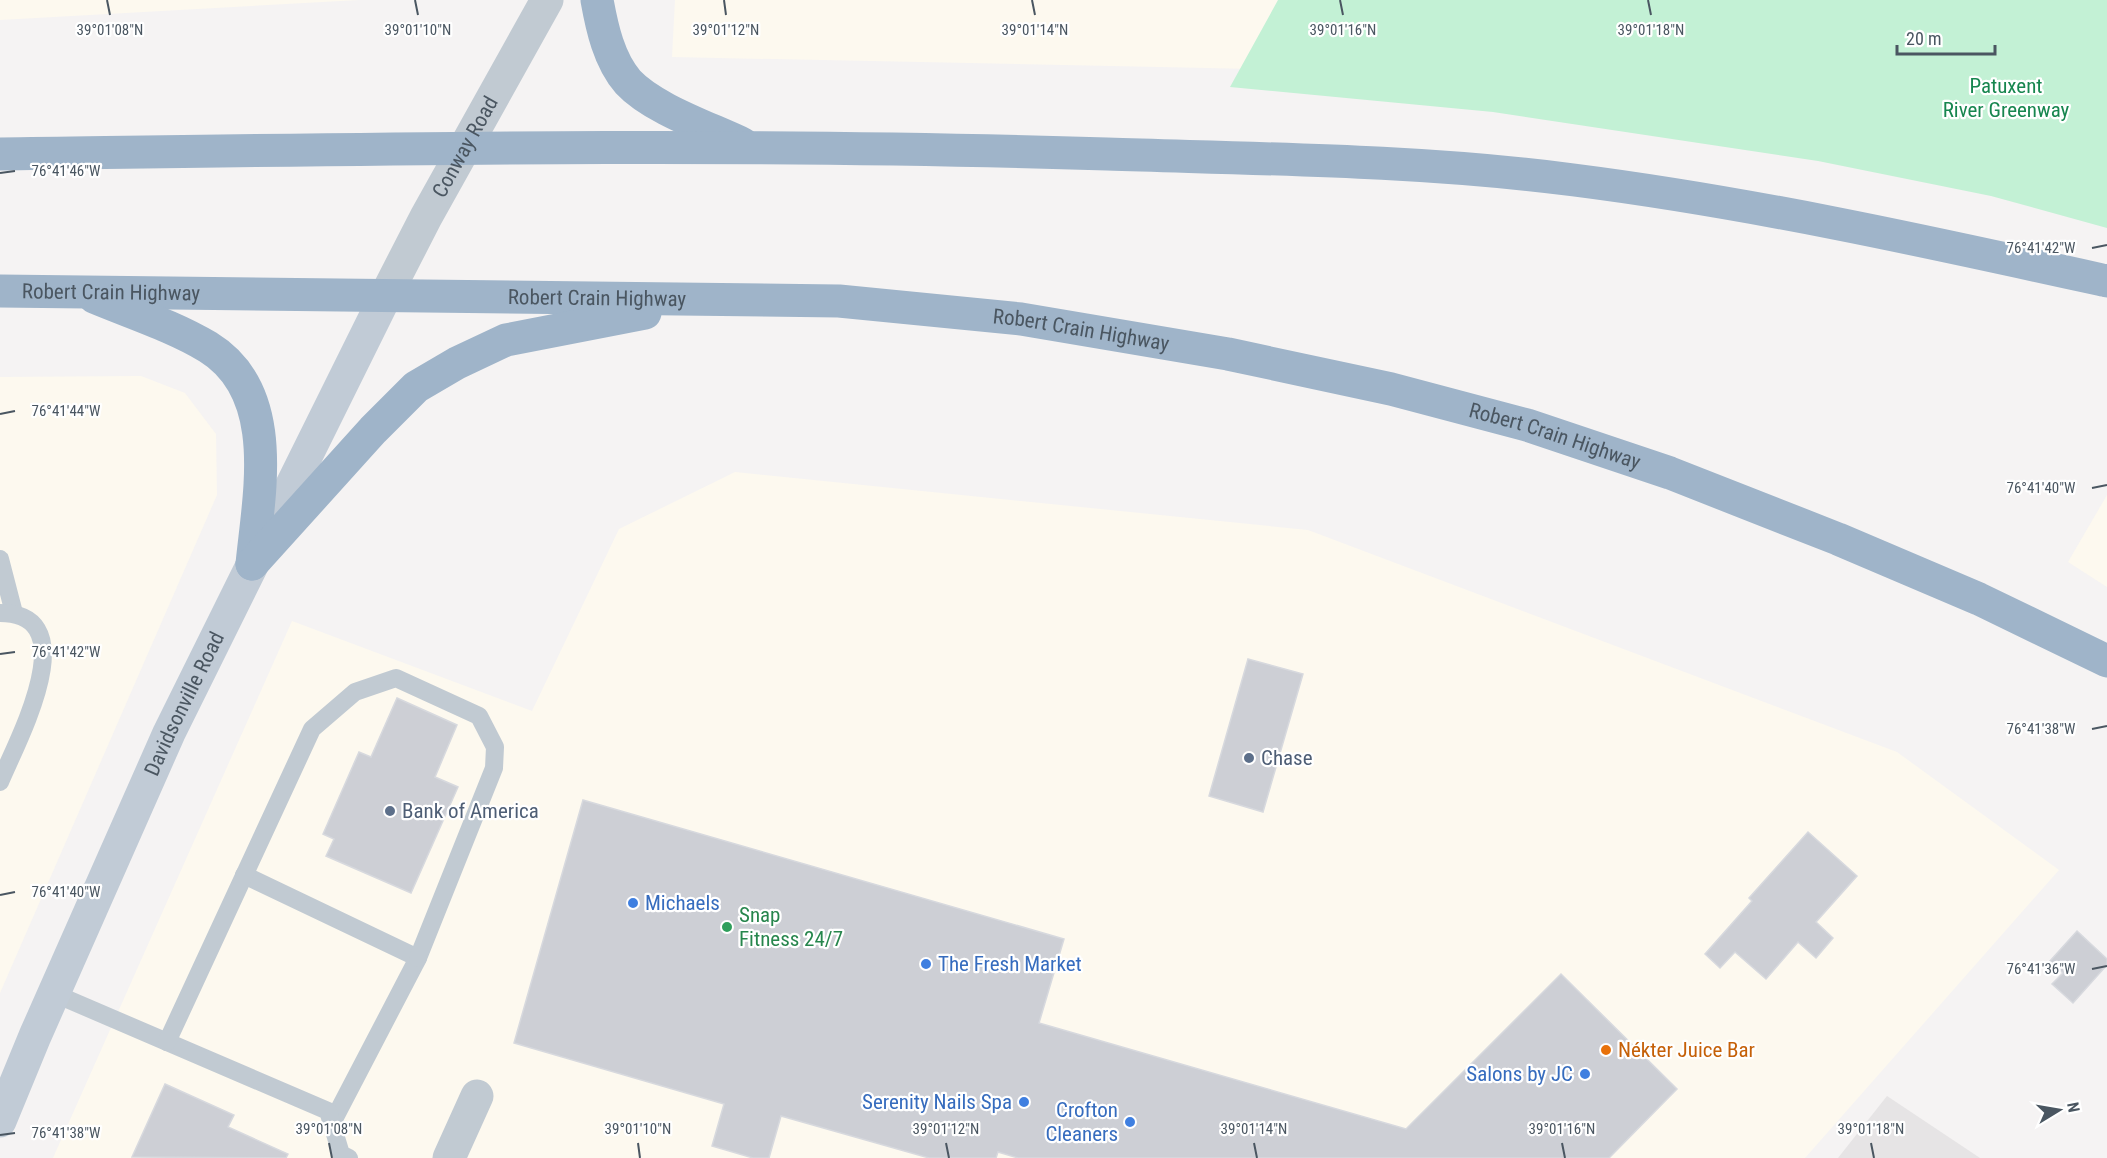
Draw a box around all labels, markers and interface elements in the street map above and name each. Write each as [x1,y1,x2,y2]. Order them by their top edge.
scale bar [1897,18,1994,56]
text: 39°01'08"N [77,21,143,39]
text: 39°01'10"N [385,21,451,39]
text: 39°01'12"N [693,21,759,39]
text: 39°01'14"N [1002,21,1068,39]
text: 39°01'16"N [1310,21,1376,39]
text: 39°01'18"N [1618,21,1684,39]
text: 20 m [1906,28,1941,49]
park label: Patuxent River Greenway [1943,74,2070,122]
street label: Conway Road [427,92,503,202]
text: 76°41'46"W [32,162,101,180]
text: 76°41'42"W [2007,239,2076,257]
street label: Robert Crain Highway [22,279,201,305]
street label: Robert Crain Highway [508,285,687,311]
street label: Robert Crain Highway [992,304,1171,356]
street label: Robert Crain Highway [1466,398,1644,474]
text: 76°41'44"W [32,402,101,420]
text: 76°41'40"W [2007,479,2076,497]
street label: Davidsonville Road [140,628,229,780]
text: 76°41'42"W [32,643,101,661]
text: 76°41'38"W [2007,720,2076,738]
place label: Chase [1261,746,1313,770]
marker: Chase [1242,751,1256,765]
place label: Bank of America [402,799,539,823]
marker: Bank of America [383,804,397,818]
text: 76°41'40"W [32,883,101,901]
place label: Michaels [645,891,720,915]
marker: Michaels [626,896,640,910]
place label: Snap Fitness 24/7 [739,903,843,951]
marker: Snap Fitness 24/7 [720,920,734,934]
place label: The Fresh Market [938,952,1082,976]
marker: The Fresh Market [919,957,933,971]
text: 76°41'36"W [2007,960,2076,978]
place label: Nékter Juice Bar [1618,1038,1755,1062]
marker: Nékter Juice Bar [1599,1043,1613,1057]
place label: Salons by JC [1466,1062,1573,1086]
marker: Salons by JC [1578,1067,1592,1081]
north arrow [2029,1080,2089,1140]
place label: Serenity Nails Spa [862,1090,1012,1114]
marker: Serenity Nails Spa [1017,1095,1031,1109]
place label: Crofton Cleaners [1045,1098,1118,1146]
text: N [2063,1101,2083,1114]
marker: Crofton Cleaners [1123,1115,1137,1129]
text: 39°01'08"N [296,1120,362,1138]
text: 39°01'10"N [605,1120,671,1138]
text: 39°01'12"N [913,1120,979,1138]
text: 39°01'14"N [1221,1120,1287,1138]
text: 39°01'16"N [1529,1120,1595,1138]
text: 39°01'18"N [1838,1120,1904,1138]
text: 76°41'38"W [32,1124,101,1142]

